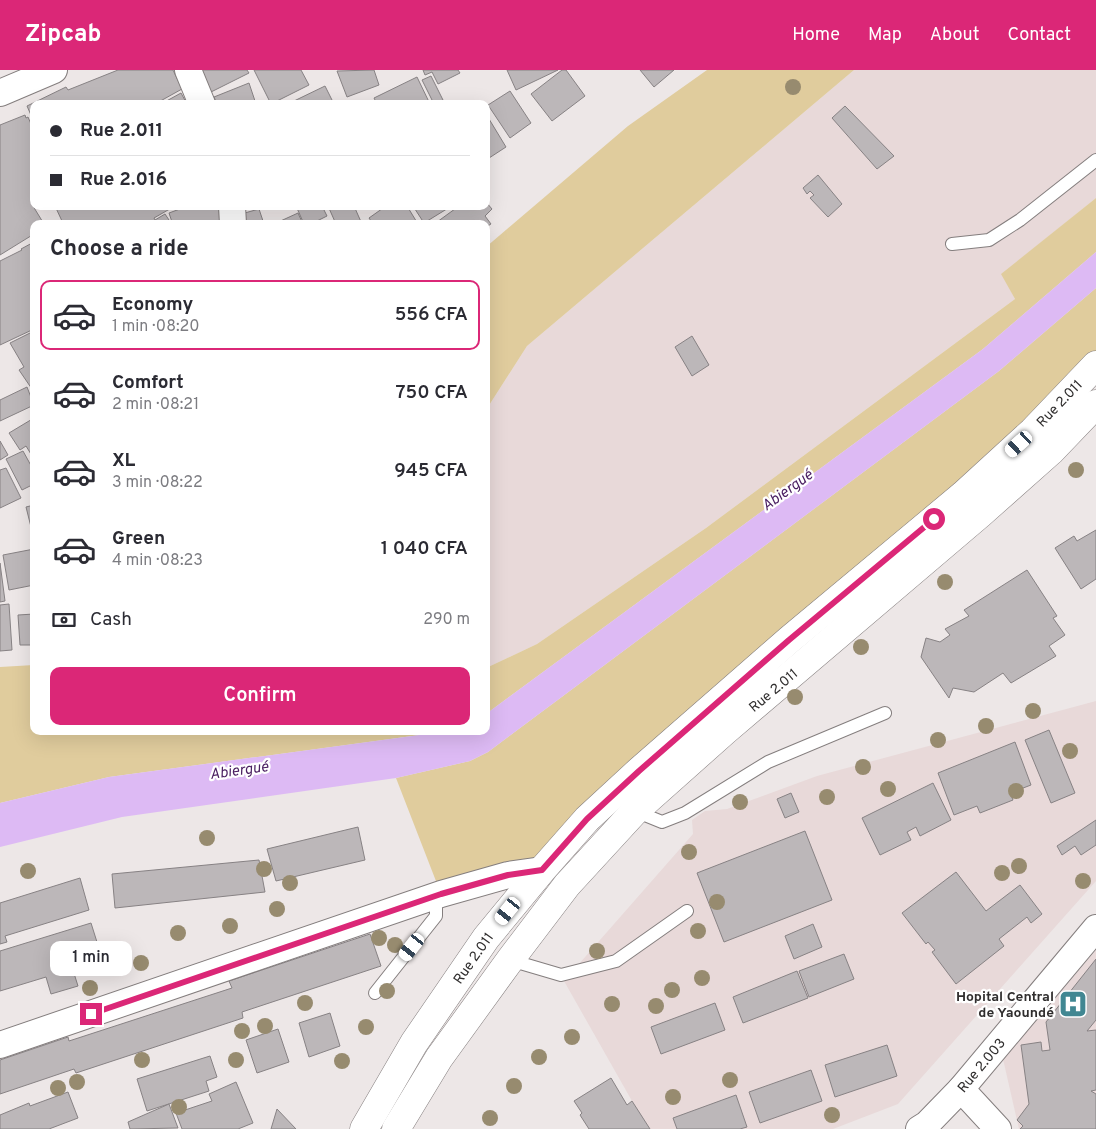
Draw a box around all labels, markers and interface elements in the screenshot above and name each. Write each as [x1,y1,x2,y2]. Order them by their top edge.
text: Zipcab [25,20,101,50]
text: Home [792,24,840,47]
text: Map [868,24,902,47]
text: About [930,24,979,47]
text: Contact [1007,24,1071,47]
text: Rue 2.011 [80,119,163,143]
text: Rue 2.016 [80,168,167,192]
text: Choose a ride [50,236,188,263]
icon: car [52,293,97,338]
text: Economy [112,293,193,317]
text: 556 CFA [395,303,468,327]
text: 1 min · 08:20 [112,317,200,337]
icon: car [52,371,97,416]
text: Comfort [112,371,184,395]
street label: Rue 2.011 [1034,377,1087,431]
text: 750 CFA [395,381,468,405]
text: 2 min · 08:21 [112,395,199,415]
car [1002,428,1035,460]
icon: car [52,449,97,494]
text: XL [112,449,135,473]
text: 945 CFA [394,459,468,483]
water label: Abiergué [759,466,818,516]
text: 3 min · 08:22 [112,473,203,493]
route start [923,508,945,530]
icon: car [52,527,97,572]
text: Green [112,527,165,551]
text: 1 040 CFA [381,537,468,561]
text: 4 min · 08:23 [112,551,203,571]
icon: cash [50,606,78,634]
text: Cash [90,608,132,632]
text: 290 m [423,610,470,630]
street label: Rue 2.011 [746,666,802,717]
button: Confirm [50,667,470,725]
water label: Abiergué [209,758,271,785]
car [492,895,523,927]
street label: Rue 2.011 [450,930,498,988]
car [396,931,427,963]
callout: 1 min [50,942,132,976]
text: 1 min [72,948,110,968]
place label: Hopital Central de Yaoundé [956,989,1054,1022]
hospital icon: Hopital Central de Yaoundé [1058,989,1088,1019]
route end [80,1003,102,1025]
street label: Rue 2.003 [955,1035,1010,1097]

